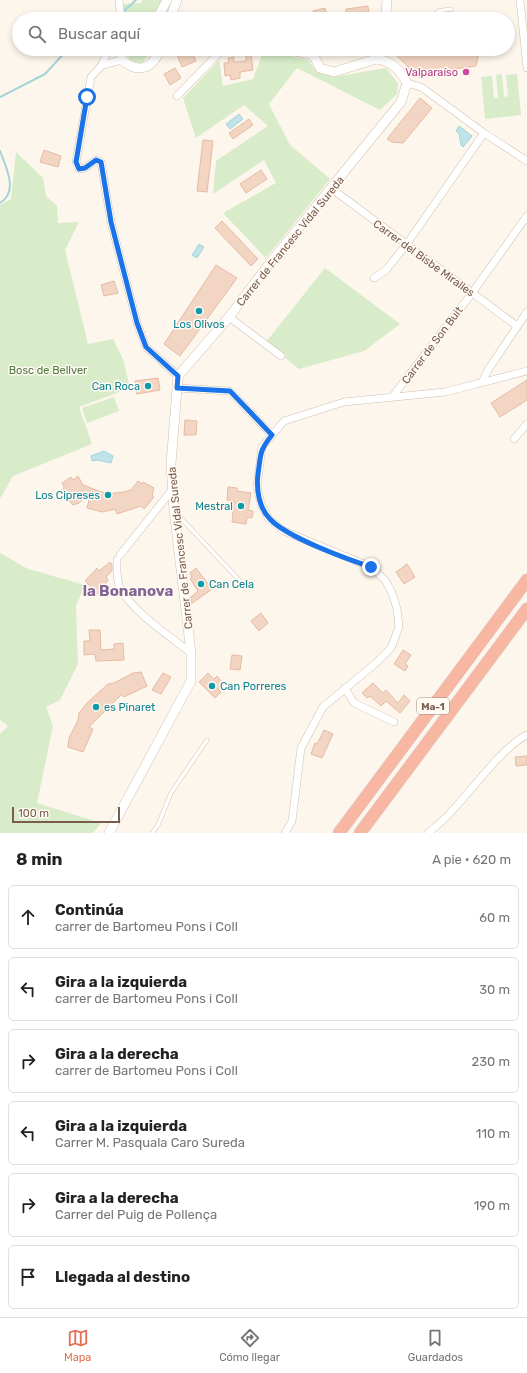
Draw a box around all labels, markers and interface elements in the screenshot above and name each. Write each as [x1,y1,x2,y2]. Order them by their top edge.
search box [12,12,515,56]
icon: search [26,23,48,45]
text: Buscar aquí [58,25,140,43]
place label: Valparaíso [405,66,458,79]
marker: Valparaíso [461,67,471,77]
route start [78,88,96,106]
street label: Carrer de Francesc Vidal Sureda [234,174,347,309]
street label: Carrer del Bisbe Miralles [370,217,477,300]
street label: Carrer de Son Buit [399,304,466,386]
marker: Los Olivos [194,306,204,316]
place label: Los Olivos [173,318,225,331]
park label: Bosc de Bellver [9,364,88,377]
place label: Can Roca [92,380,140,393]
marker: Can Roca [143,381,153,391]
street label: Carrer de Francesc Vidal Sureda [165,466,196,630]
place label: Los Cipreses [35,489,100,502]
marker: Los Cipreses [103,490,113,500]
place label: Mestral [195,500,233,513]
marker: Mestral [236,501,246,511]
route end [362,558,380,576]
place label: Can Cela [209,578,254,591]
marker: Can Cela [196,579,206,589]
district label: la Bonanova [83,582,173,600]
place label: Can Porreres [220,680,287,693]
marker: Can Porreres [207,681,217,691]
road number: Ma-1 [417,698,449,714]
place label: es Pinaret [104,701,156,714]
marker: es Pinaret [91,702,101,712]
scale bar [12,805,120,824]
text: 100 m [18,807,49,820]
text: 8 min [16,849,63,869]
text: A pie · 620 m [432,852,511,867]
text: Continúa [55,901,124,919]
icon: ahead [17,906,39,928]
text: 60 m [479,910,510,925]
text: carrer de Bartomeu Pons i Coll [55,919,238,934]
text: Gira a la izquierda [55,973,187,991]
icon: left [17,978,39,1000]
text: 30 m [479,982,510,997]
text: carrer de Bartomeu Pons i Coll [55,991,238,1006]
text: Gira a la derecha [55,1045,179,1063]
icon: right [17,1050,39,1072]
text: 230 m [472,1054,510,1069]
text: carrer de Bartomeu Pons i Coll [55,1063,238,1078]
text: Gira a la izquierda [55,1117,187,1135]
icon: left [17,1122,39,1144]
text: 110 m [476,1126,510,1141]
text: Carrer M. Pasquala Caro Sureda [55,1135,245,1150]
text: Gira a la derecha [55,1189,179,1207]
icon: right [17,1194,39,1216]
text: 190 m [474,1198,510,1213]
text: Carrer del Puig de Pollença [55,1207,217,1222]
icon: arrive [17,1266,39,1288]
text: Llegada al destino [55,1268,190,1286]
tab: Mapa [64,1327,91,1364]
tab: Cómo llegar [219,1327,280,1364]
tab: Guardados [408,1327,463,1364]

